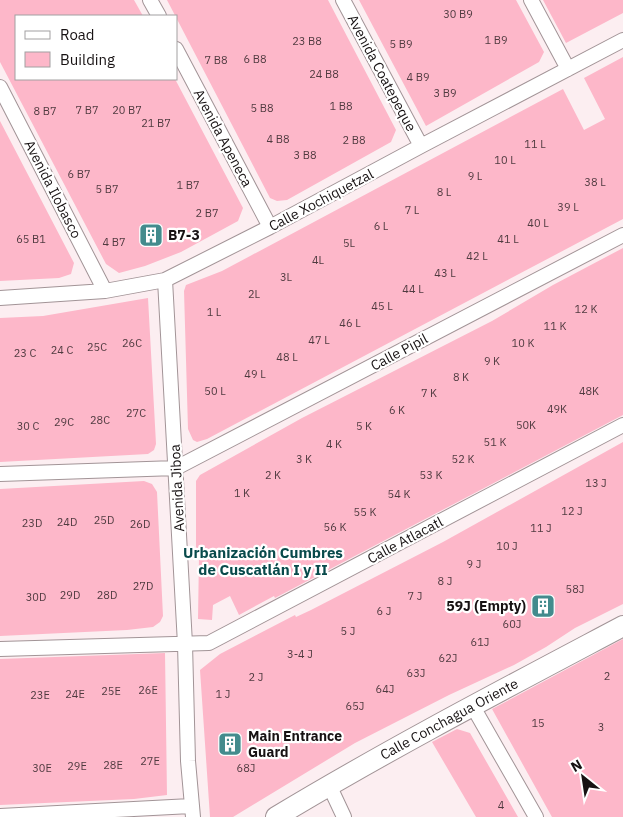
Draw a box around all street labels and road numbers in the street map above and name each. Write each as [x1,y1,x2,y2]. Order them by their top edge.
street label: Avenida Coatepeque [344,12,421,135]
street label: Avenida Apeneca [190,86,257,191]
street label: Avenida Ilobasco [20,137,86,241]
street label: Calle Xochiquetzal [266,165,377,235]
street label: Calle Pipil [367,329,431,375]
street label: Avenida Jiboa [166,443,188,532]
street label: Calle Atlacatl [364,512,446,567]
street label: Calle Conchagua Oriente [377,674,522,764]

